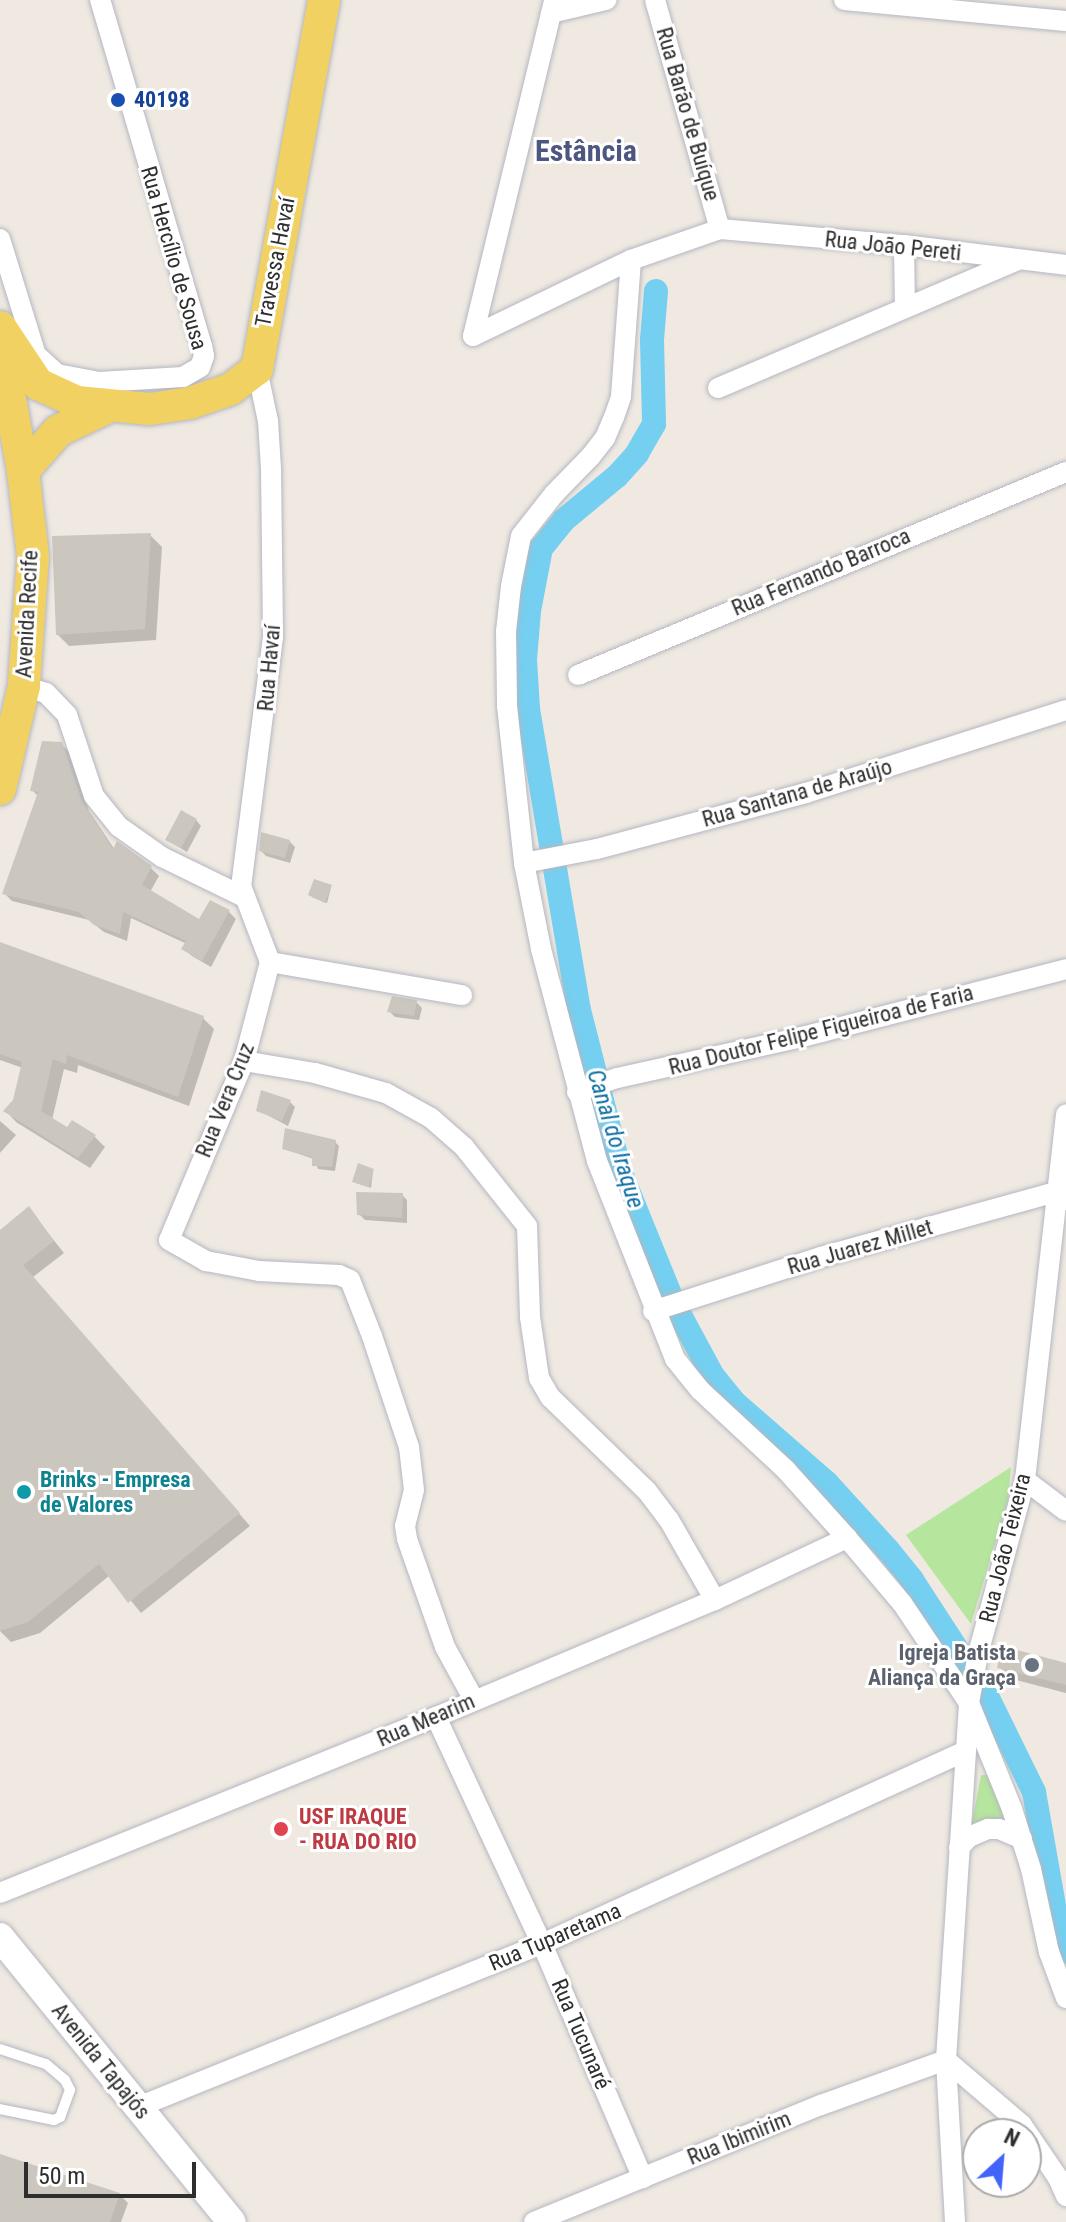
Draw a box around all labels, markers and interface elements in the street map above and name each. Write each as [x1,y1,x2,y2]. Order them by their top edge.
street label: Rua Barão de Buíque [651,24,725,204]
place label: 40198 [134,87,190,113]
marker: 40198 [109,91,127,109]
district label: Estância [535,133,637,169]
street label: Rua Hercílio de Sousa [135,163,213,353]
street label: Travessa Havaí [249,195,301,329]
street label: Rua João Pereti [824,226,962,266]
street label: Rua Fernando Barroca [728,522,914,622]
street label: Avenida Recife [10,549,44,679]
street label: Rua Havaí [252,624,286,712]
street label: Rua Santana de Araújo [699,753,895,833]
street label: Rua Doutor Felipe Figueiroa de Faria [666,979,976,1081]
street label: Rua Vera Cruz [190,1039,260,1161]
water label: Canal do Iraque [580,1066,650,1212]
street label: Rua Juarez Millet [784,1214,936,1280]
place label: Brinks - Empresa de Valores [40,1466,191,1518]
street label: Rua João Teixeira [974,1470,1036,1626]
marker: Brinks - Empresa de Valores [15,1483,33,1501]
place label: Igreja Batista Aliança da Graça [868,1639,1016,1690]
marker: Igreja Batista Aliança da Graça [1023,1656,1041,1674]
street label: Rua Mearim [373,1688,479,1752]
place label: USF IRAQUE - RUA DO RIO [299,1803,417,1854]
marker: USF IRAQUE - RUA DO RIO [270,1818,292,1840]
street label: Rua Tuparetama [485,1897,625,1977]
street label: Rua Tucunaré [546,1975,616,2093]
street label: Avenida Tapajós [46,1997,156,2125]
street label: Rua Ibimirim [683,2105,795,2171]
north arrow [962,2118,1042,2198]
text: N [1000,2124,1023,2152]
scale bar [28,2146,200,2196]
text: 50 m [38,2162,85,2190]

